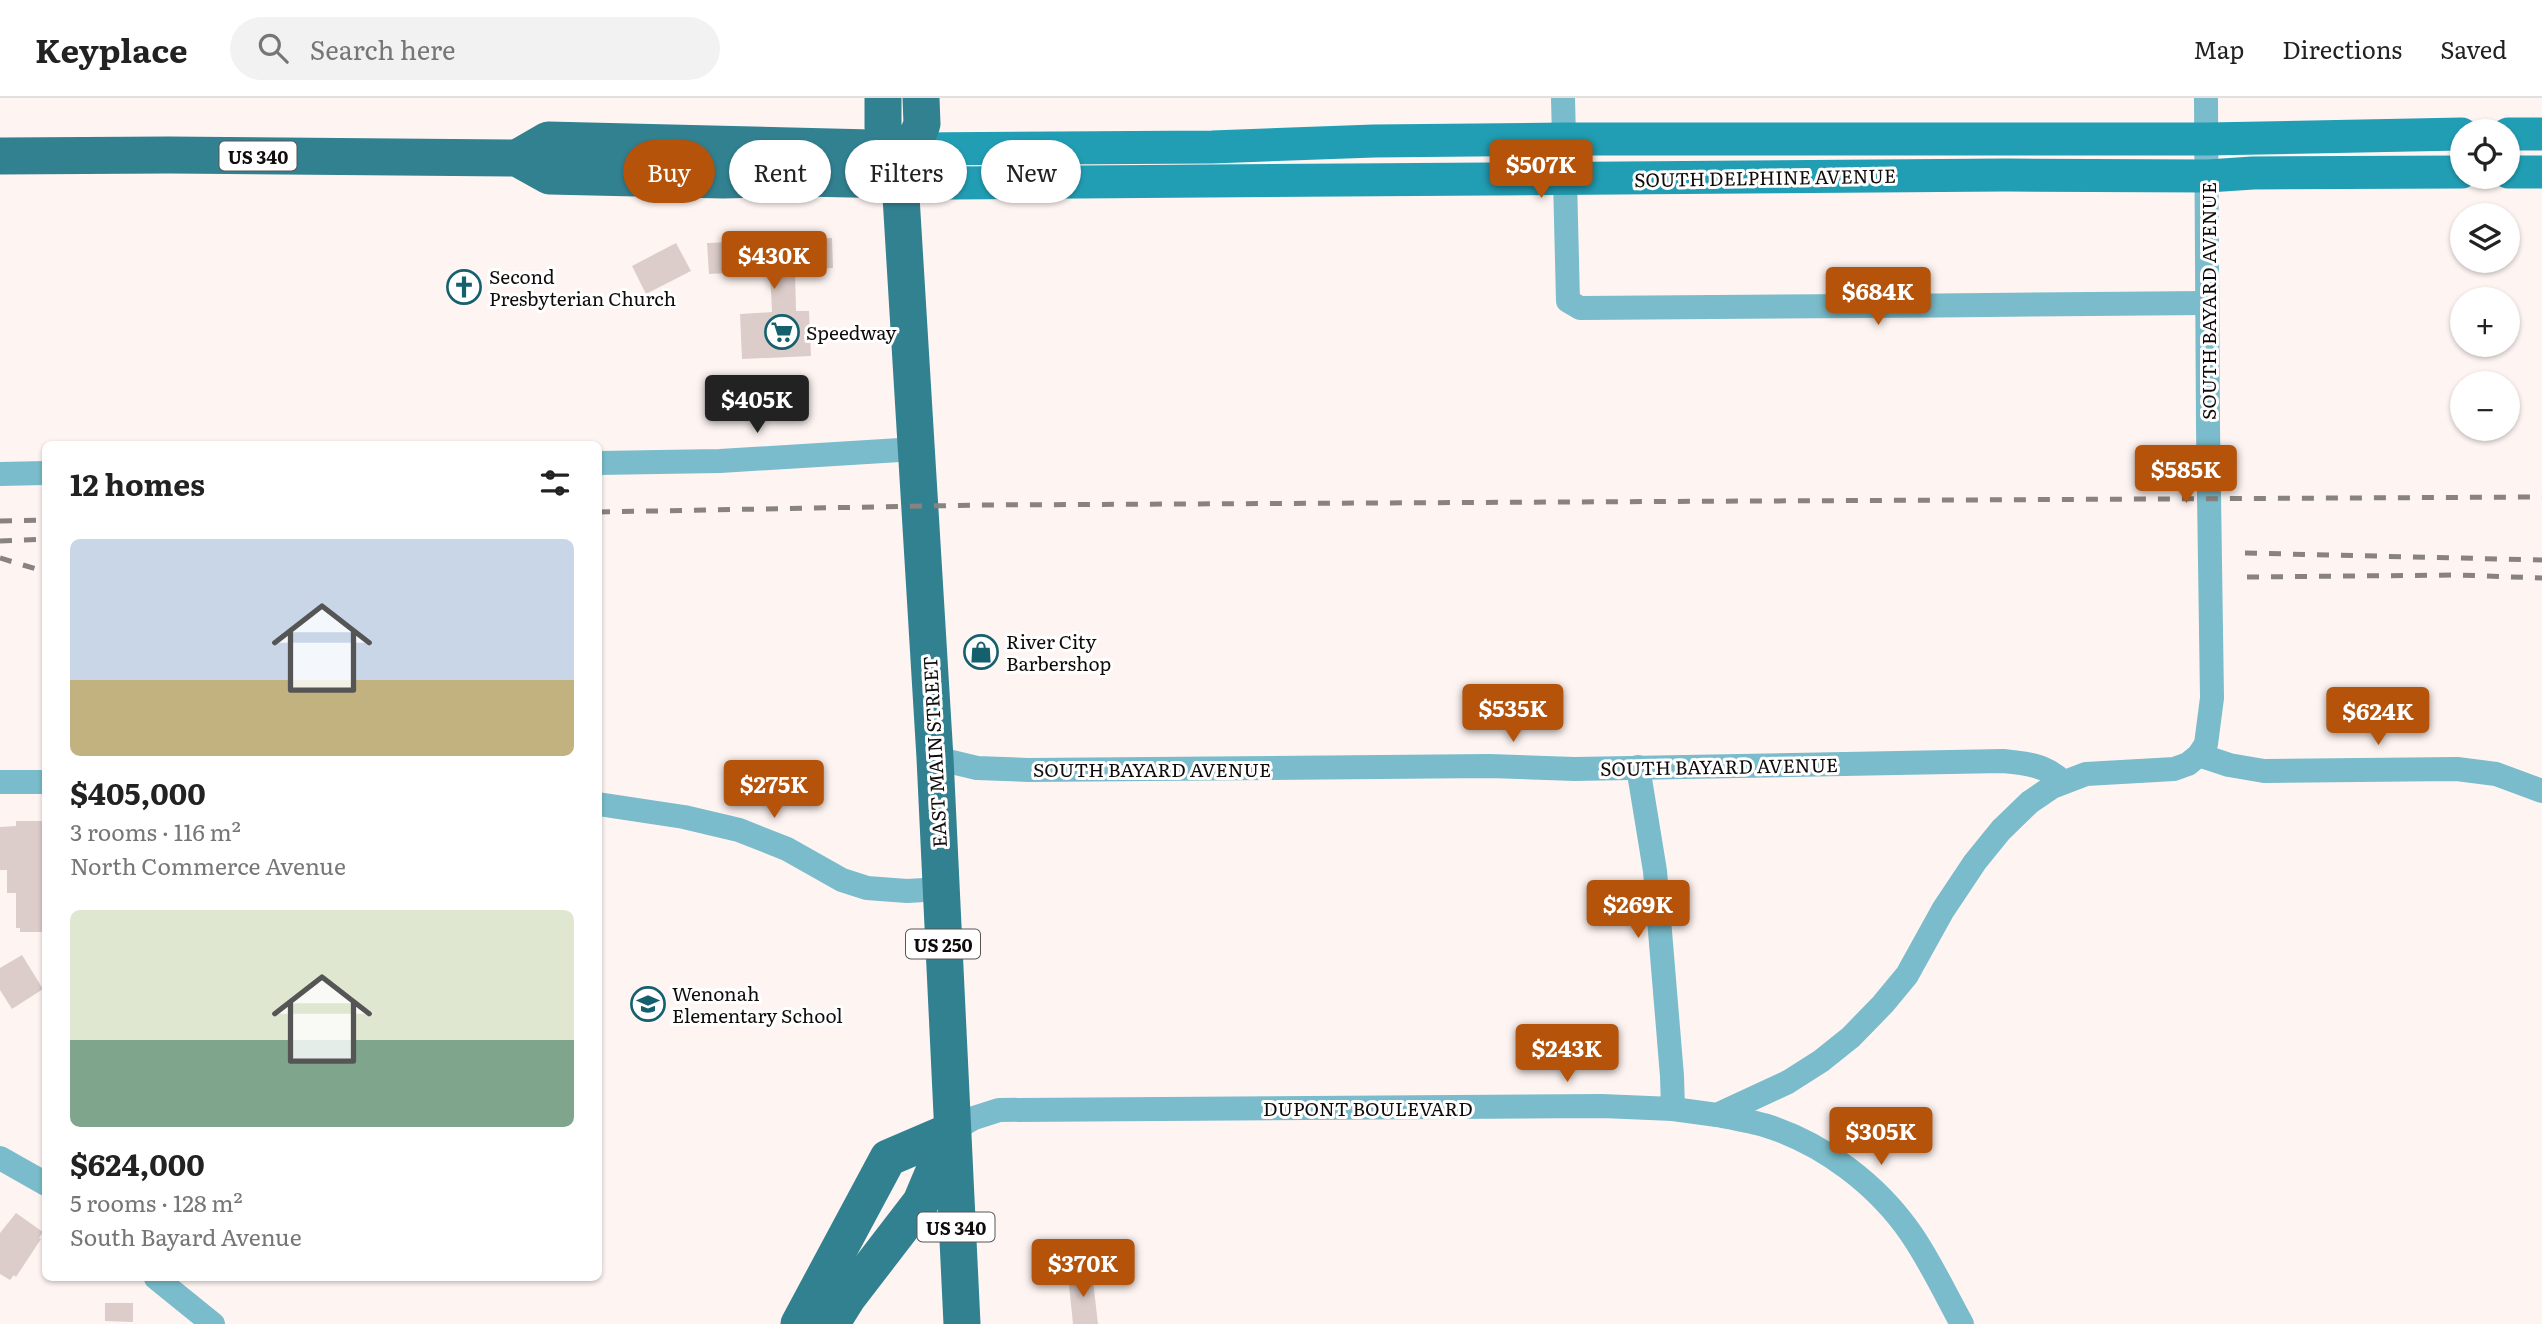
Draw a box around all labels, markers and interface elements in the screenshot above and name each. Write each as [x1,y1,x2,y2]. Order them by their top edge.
search box [230,17,720,80]
text: Keyplace [35,24,188,73]
icon: search [254,29,292,67]
text: Search here [310,29,456,68]
text: Map [2193,31,2244,66]
text: Directions [2282,31,2402,66]
text: Saved [2440,31,2507,66]
map controls [2450,119,2520,441]
button: locate [2450,119,2520,189]
chip: Buy [623,140,715,203]
chip: Rent [729,140,831,203]
chip: Filters [845,140,967,203]
chip: New [981,140,1081,203]
pin: $507K [1492,140,1590,200]
road number: US 340 [219,142,296,170]
text: $507K [1506,146,1576,180]
street label: SOUTH DELPHINE AVENUE [1634,161,1896,193]
street label: SOUTH BAYARD AVENUE [2194,182,2222,420]
button: layers [2450,203,2520,273]
pin: $430K [725,232,823,291]
text: $430K [738,237,810,271]
place label: Second Presbyterian Church [489,262,676,312]
church icon: Second Presbyterian Church [445,268,483,306]
pin: $684K [1829,268,1927,327]
text: $684K [1842,273,1914,307]
button: + [2450,287,2520,357]
supermarket icon: Speedway [763,313,801,351]
place label: Speedway [806,318,896,346]
button: − [2450,371,2520,441]
pin: $405K [708,376,806,435]
text: $405K [721,381,793,415]
pin: $585K [2137,446,2235,505]
text: $585K [2151,451,2221,485]
text: 12 homes [70,461,205,505]
icon: filters [536,464,574,502]
icon: home [259,585,385,711]
place label: River City Barbershop [1006,627,1111,677]
shop icon: River City Barbershop [962,633,1000,671]
street label: EAST MAIN STREET [915,656,953,848]
pin: $535K [1464,684,1562,744]
pin: $624K [2329,688,2427,747]
text: $535K [1478,690,1548,724]
text: $624K [2342,693,2414,727]
street label: SOUTH BAYARD AVENUE [1600,750,1838,782]
street label: SOUTH BAYARD AVENUE [1033,755,1271,783]
pin: $275K [725,760,823,820]
text: $275K [740,766,808,800]
text: $405,000 [70,770,206,814]
text: 3 rooms · 116 m² [70,814,241,848]
text: North Commerce Avenue [70,848,346,882]
pin: $269K [1589,880,1687,940]
text: $269K [1603,886,1673,920]
road number: US 250 [906,930,980,958]
icon: home [259,956,385,1082]
place label: Wenonah Elementary School [672,979,843,1029]
school or university icon: Wenonah Elementary School [629,985,667,1023]
pin: $243K [1518,1024,1616,1084]
text: $243K [1532,1030,1602,1064]
street label: DUPONT BOULEVARD [1263,1094,1473,1122]
pin: $305K [1832,1108,1930,1167]
text: $305K [1845,1113,1917,1147]
text: $624,000 [70,1141,205,1185]
text: 5 rooms · 128 m² [70,1185,243,1219]
road number: US 340 [918,1212,995,1242]
text: South Bayard Avenue [70,1219,302,1253]
pin: $370K [1034,1240,1132,1299]
text: $370K [1048,1245,1118,1279]

